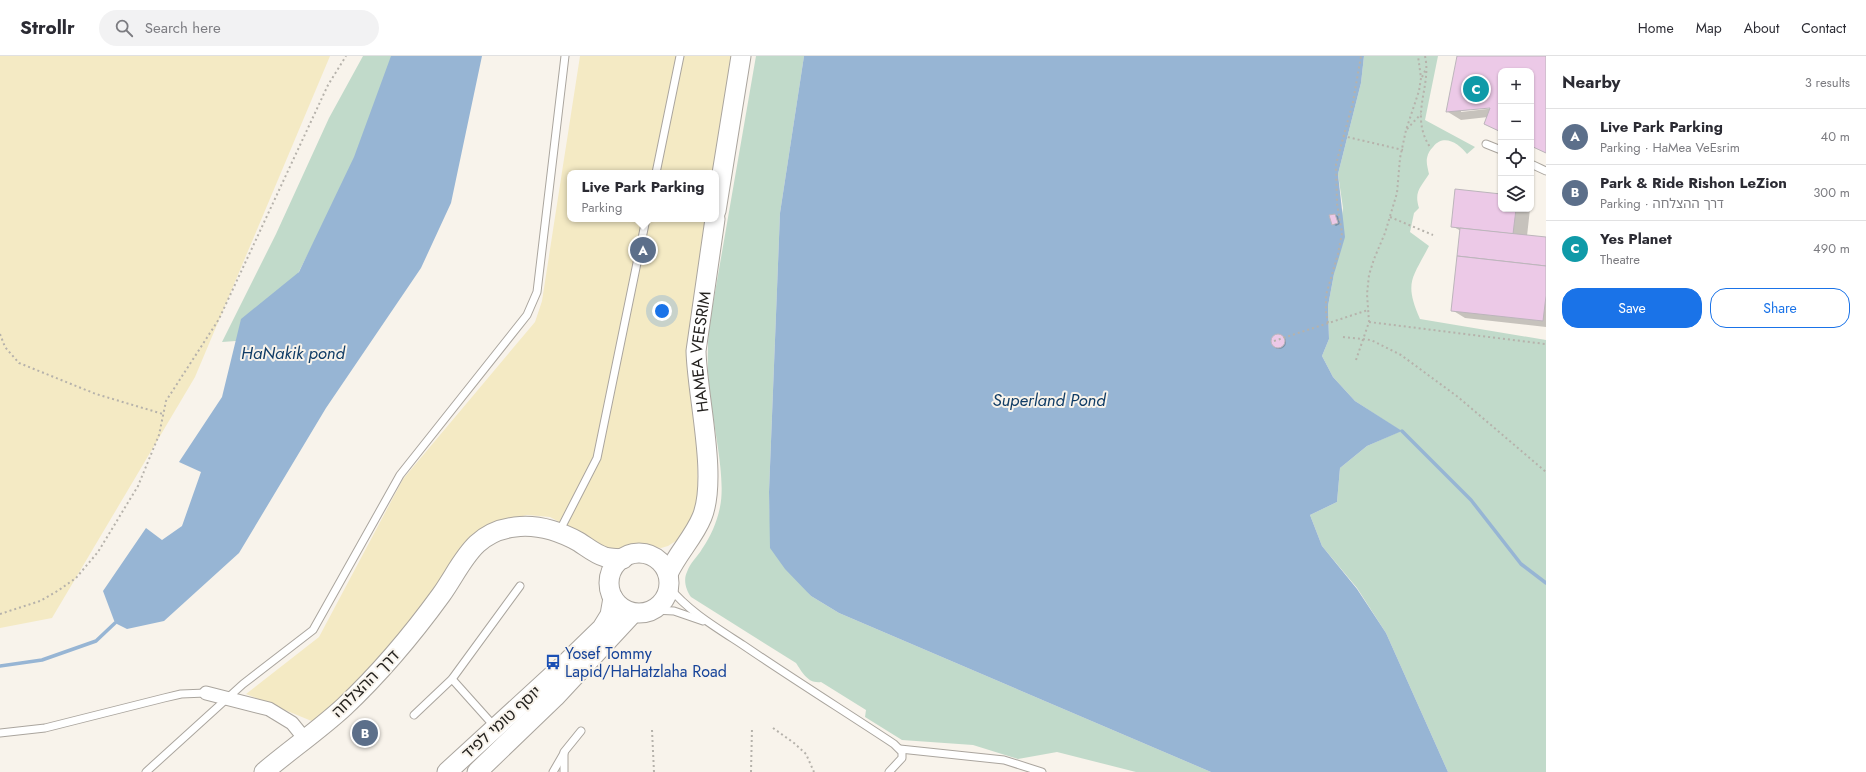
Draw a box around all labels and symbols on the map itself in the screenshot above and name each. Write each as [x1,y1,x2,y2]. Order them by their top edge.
pin: C [1463,74,1489,104]
pin: A [630,235,656,265]
street label: HAMEA VEESRIM [685,290,716,414]
your location [652,301,672,321]
water label: HaNakik pond [241,341,346,365]
water label: Superland Pond [992,388,1107,412]
place label: Yosef Tommy Lapid/HaHatzlaha Road [565,642,727,683]
street label: דרך ההצלחה [326,644,405,722]
bus stop icon: Yosef Tommy Lapid/HaHatzlaha Road [544,653,562,671]
street label: יוסף טומי לפיד [456,680,546,764]
pin: B [352,718,378,748]

